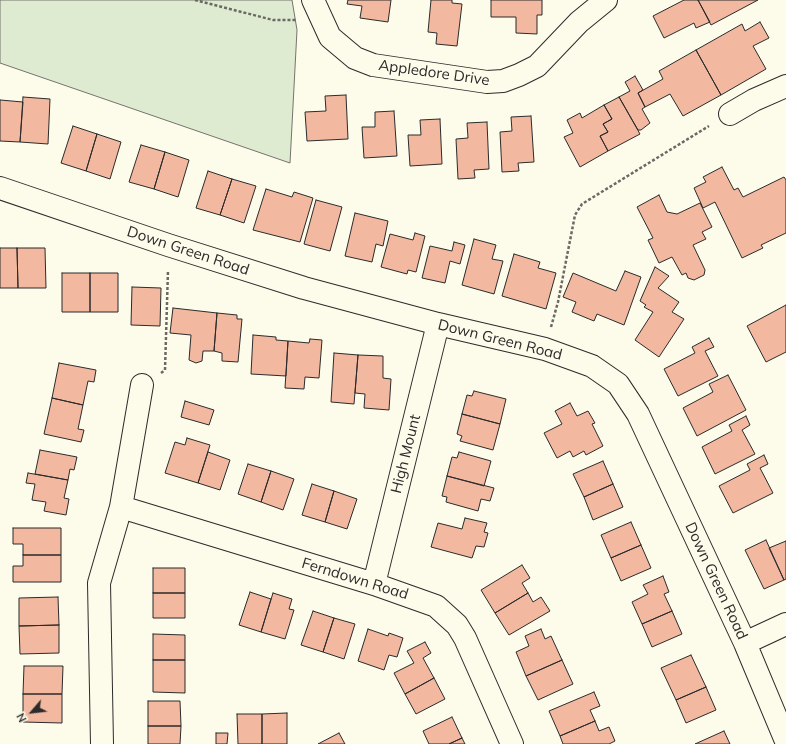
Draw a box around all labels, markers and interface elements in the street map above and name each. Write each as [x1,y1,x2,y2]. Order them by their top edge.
street label: Appledore Drive [377,56,491,90]
street label: Down Green Road [125,223,251,279]
street label: Down Green Road [436,316,564,364]
street label: High Mount [387,413,425,495]
street label: Down Green Road [681,519,751,643]
street label: Ferndown Road [300,554,410,604]
north arrow [12,692,52,732]
text: N [13,711,30,725]

